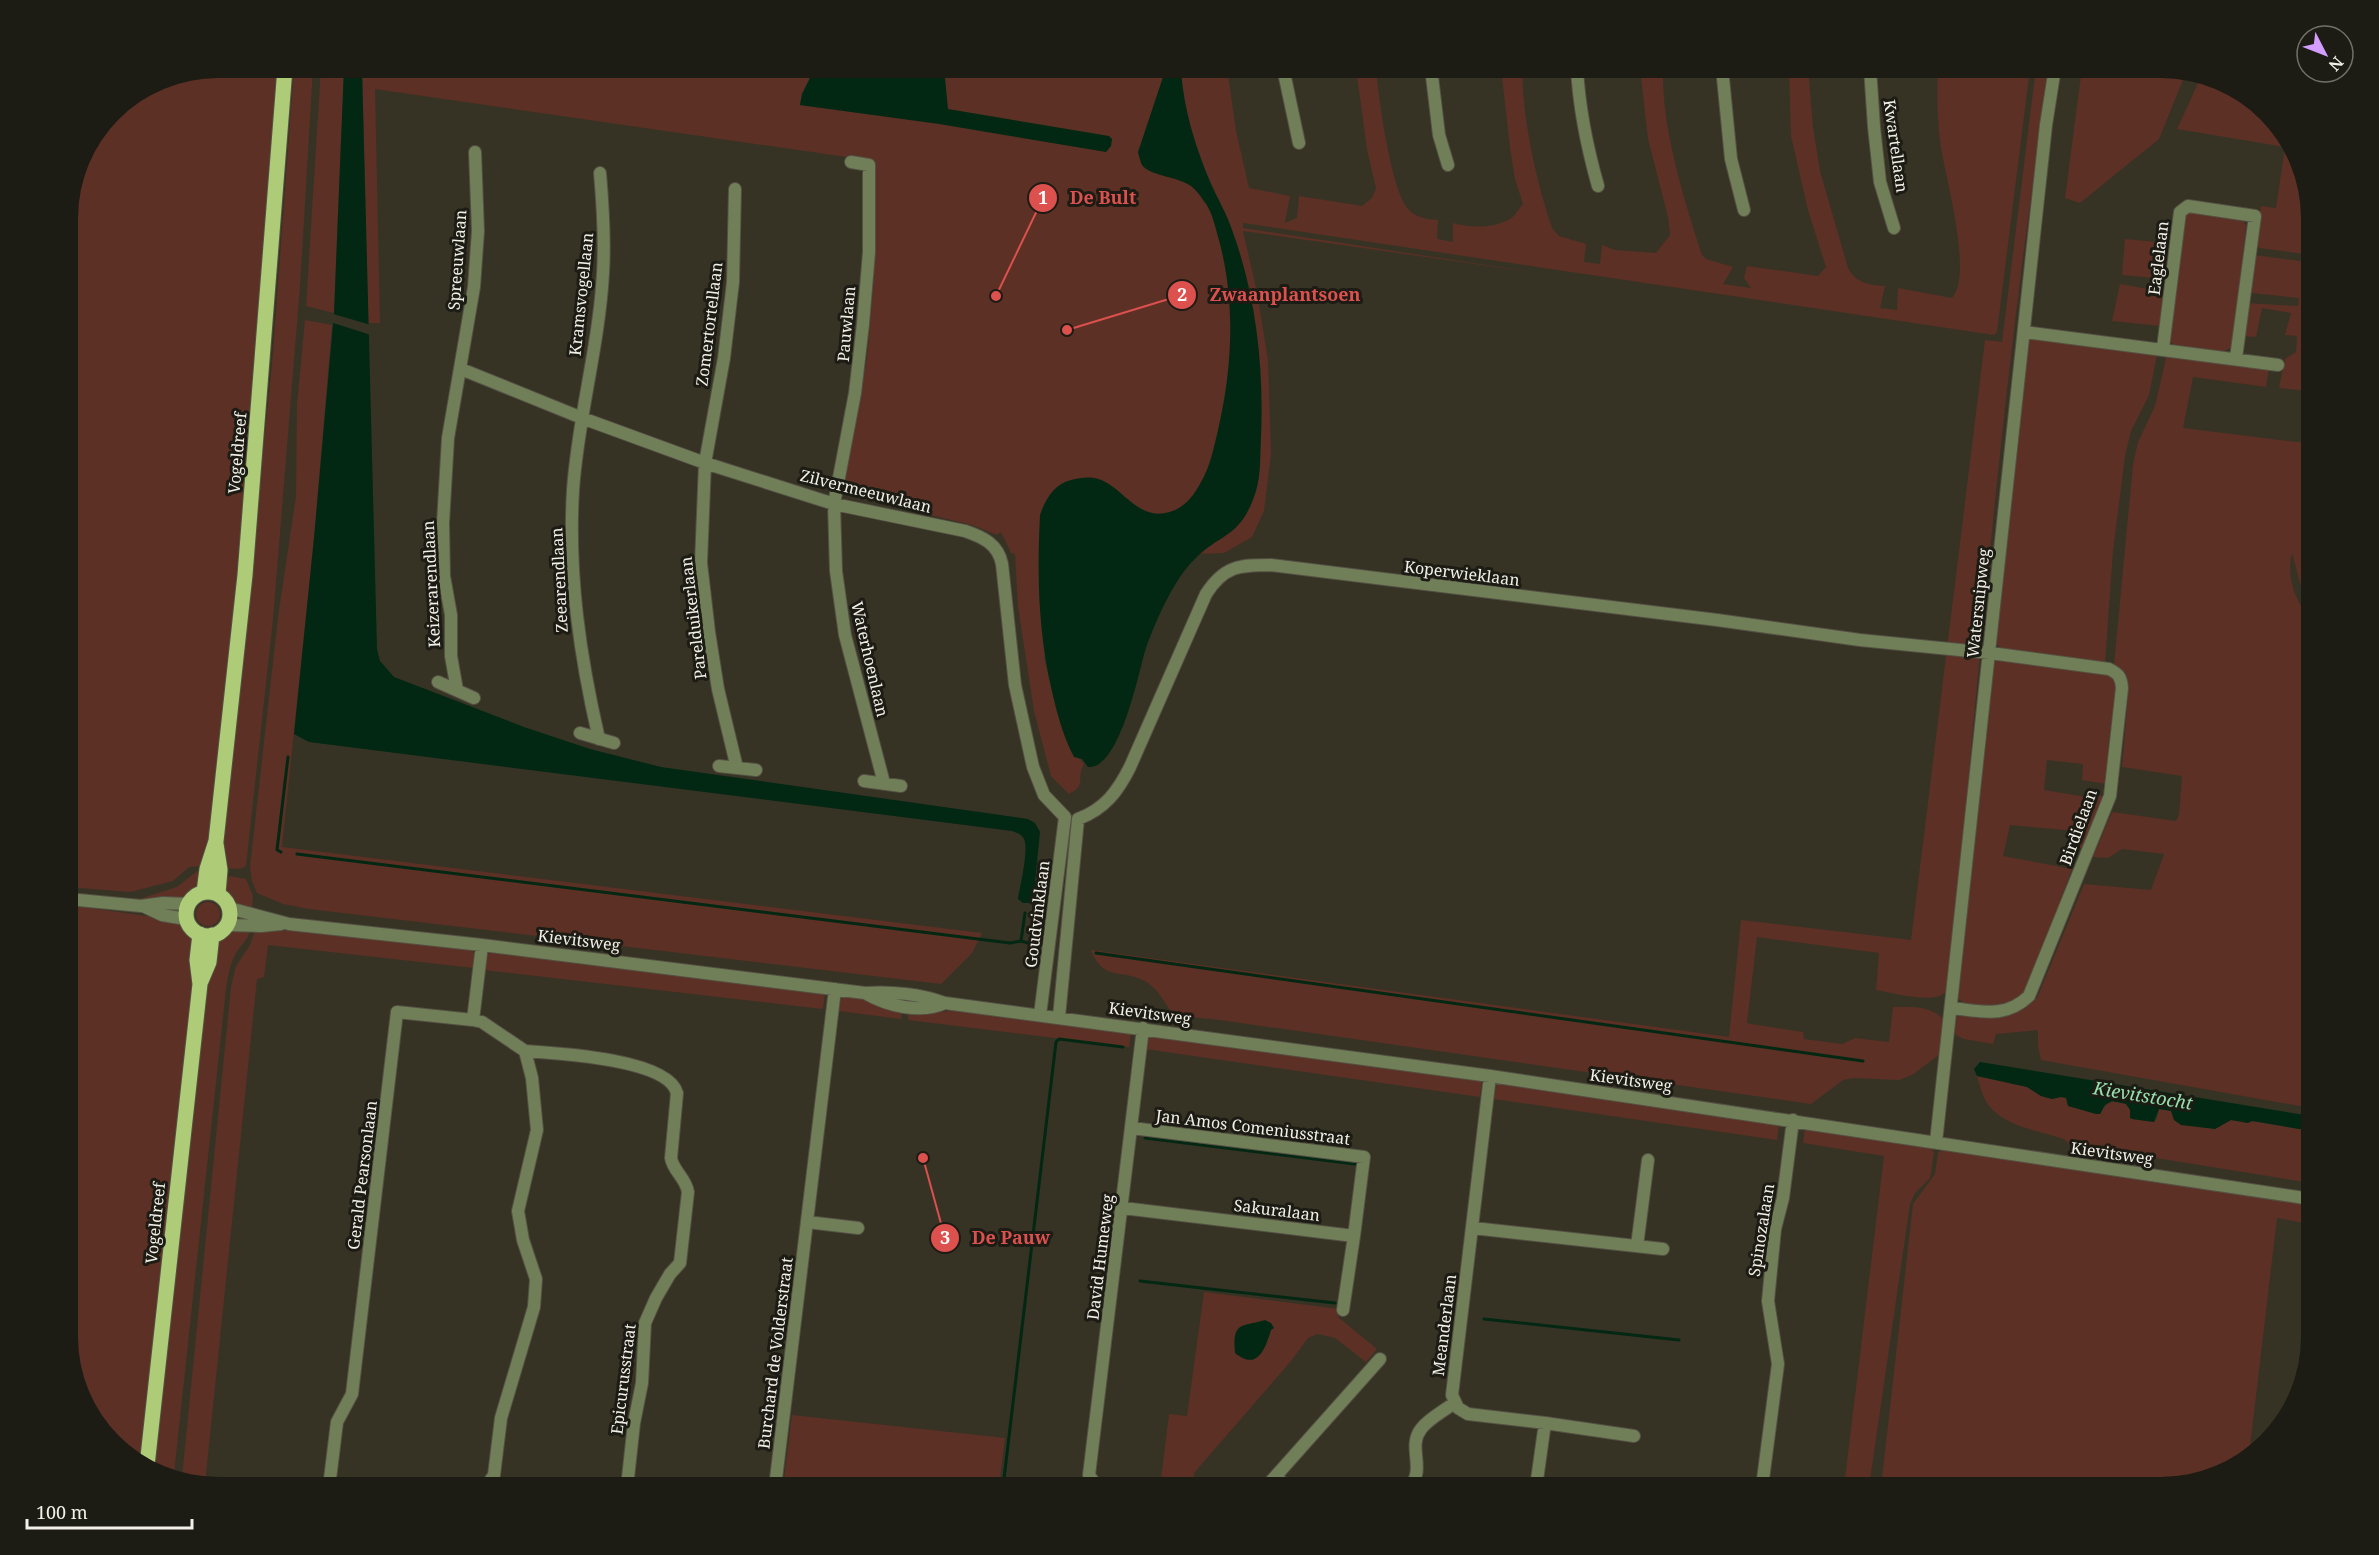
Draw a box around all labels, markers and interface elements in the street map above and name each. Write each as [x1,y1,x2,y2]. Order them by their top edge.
north arrow [2295,24,2355,84]
text: N [2323,52,2349,76]
street label: Kwartellaan [1879,98,1913,194]
callout: De Bult [1028,180,1149,216]
text: 1 [1038,185,1048,209]
text: De Bult [1070,185,1136,209]
street label: Spreeuwlaan [443,209,471,311]
street label: Eaglelaan [2143,220,2173,296]
street label: Kramsvogellaan [564,231,598,357]
street label: Zomertortellaan [690,261,728,387]
callout: Zwaanplantsoen [1167,277,1372,313]
text: 2 [1177,282,1187,306]
text: Zwaanplantsoen [1209,282,1361,306]
street label: Pauwlaan [832,285,860,363]
street label: Vogeldreef [222,409,252,495]
street label: Zilvermeeuwlaan [798,464,934,518]
street label: Keizerarendlaan [417,520,445,648]
street label: Zeearendlaan [545,527,573,633]
street label: Watersnipweg [1961,547,1995,659]
street label: Parelduikerlaan [675,555,711,681]
street label: Koperwieklaan [1403,555,1521,591]
street label: Waterhoenlaan [846,599,894,719]
street label: Birdielaan [2054,786,2102,868]
street label: Goudvinklaan [1020,859,1054,969]
street label: Kievitsweg [536,924,622,956]
street label: Kievitsweg [1107,996,1193,1030]
street label: Kievitsweg [1588,1063,1674,1097]
water label: Kievitstocht [2091,1075,2195,1115]
street label: Gerald Pearsonlaan [342,1099,382,1251]
street label: Jan Amos Comeniusstraat [1154,1104,1352,1150]
street label: Kievitsweg [2069,1136,2155,1170]
street label: Vogeldreef [140,1179,170,1265]
street label: Spinozalaan [1743,1182,1779,1278]
street label: David Humeweg [1081,1192,1119,1321]
street label: Sakuralaan [1233,1194,1321,1226]
callout: De Pauw [930,1220,1063,1256]
text: 3 [940,1225,950,1249]
text: De Pauw [972,1225,1051,1249]
street label: Burchard de Volderstraat [752,1256,798,1450]
street label: Meanderlaan [1427,1273,1461,1377]
street label: Epicurusstraat [605,1322,641,1436]
scale bar [27,1492,192,1530]
text: 100 m [36,1500,88,1524]

